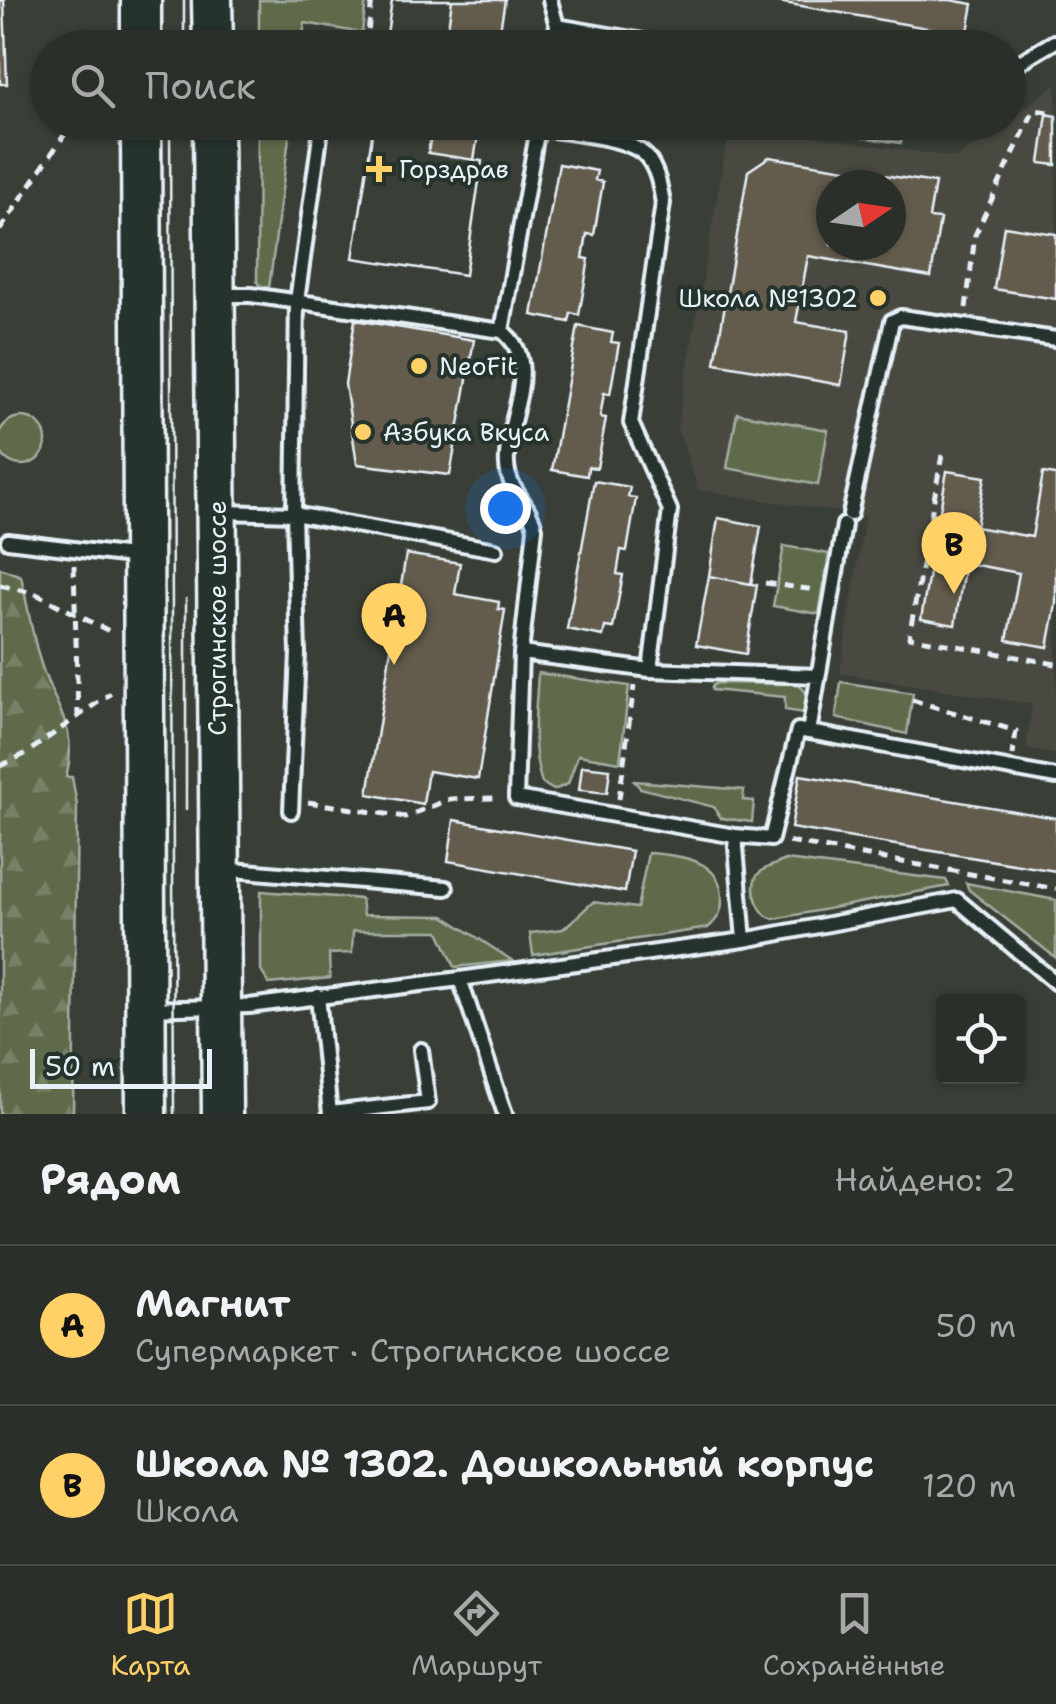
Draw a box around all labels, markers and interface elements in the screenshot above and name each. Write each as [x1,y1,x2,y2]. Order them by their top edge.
search box [30,30,1026,140]
icon: search [65,58,120,113]
text: Поиск [145,60,256,111]
place label: Горздрав [399,152,509,186]
marker: Горздрав [368,158,390,180]
north arrow [816,170,906,260]
place label: Школа №1302 [679,281,858,315]
marker: Школа №1302 [867,287,889,309]
place label: NeoFit [439,349,518,383]
marker: NeoFit [408,355,430,377]
place label: Азбука Вкуса [383,415,550,449]
marker: Азбука Вкуса [352,421,374,443]
your location [480,483,531,534]
street label: Строгинское шоссе [200,500,234,736]
pin: B [922,512,986,594]
pin: A [362,582,426,665]
map controls [936,994,1026,1084]
button: locate [936,994,1026,1084]
scale bar [30,1044,212,1088]
text: 50 m [45,1047,115,1085]
text: Рядом [40,1151,181,1207]
text: Найдено: 2 [835,1158,1016,1201]
text: Магнит [135,1278,290,1329]
text: A [60,1304,85,1347]
text: 50 m [936,1304,1016,1347]
text: Супермаркет · Строгинское шоссе [135,1329,671,1372]
text: Школа № 1302. Дошкольный корпус [135,1438,875,1489]
text: B [63,1464,82,1507]
text: 120 m [922,1464,1016,1507]
text: Школа [135,1489,239,1532]
tab: Карта [110,1586,191,1684]
tab: Маршрут [411,1586,542,1684]
tab: Сохранённые [763,1586,946,1684]

